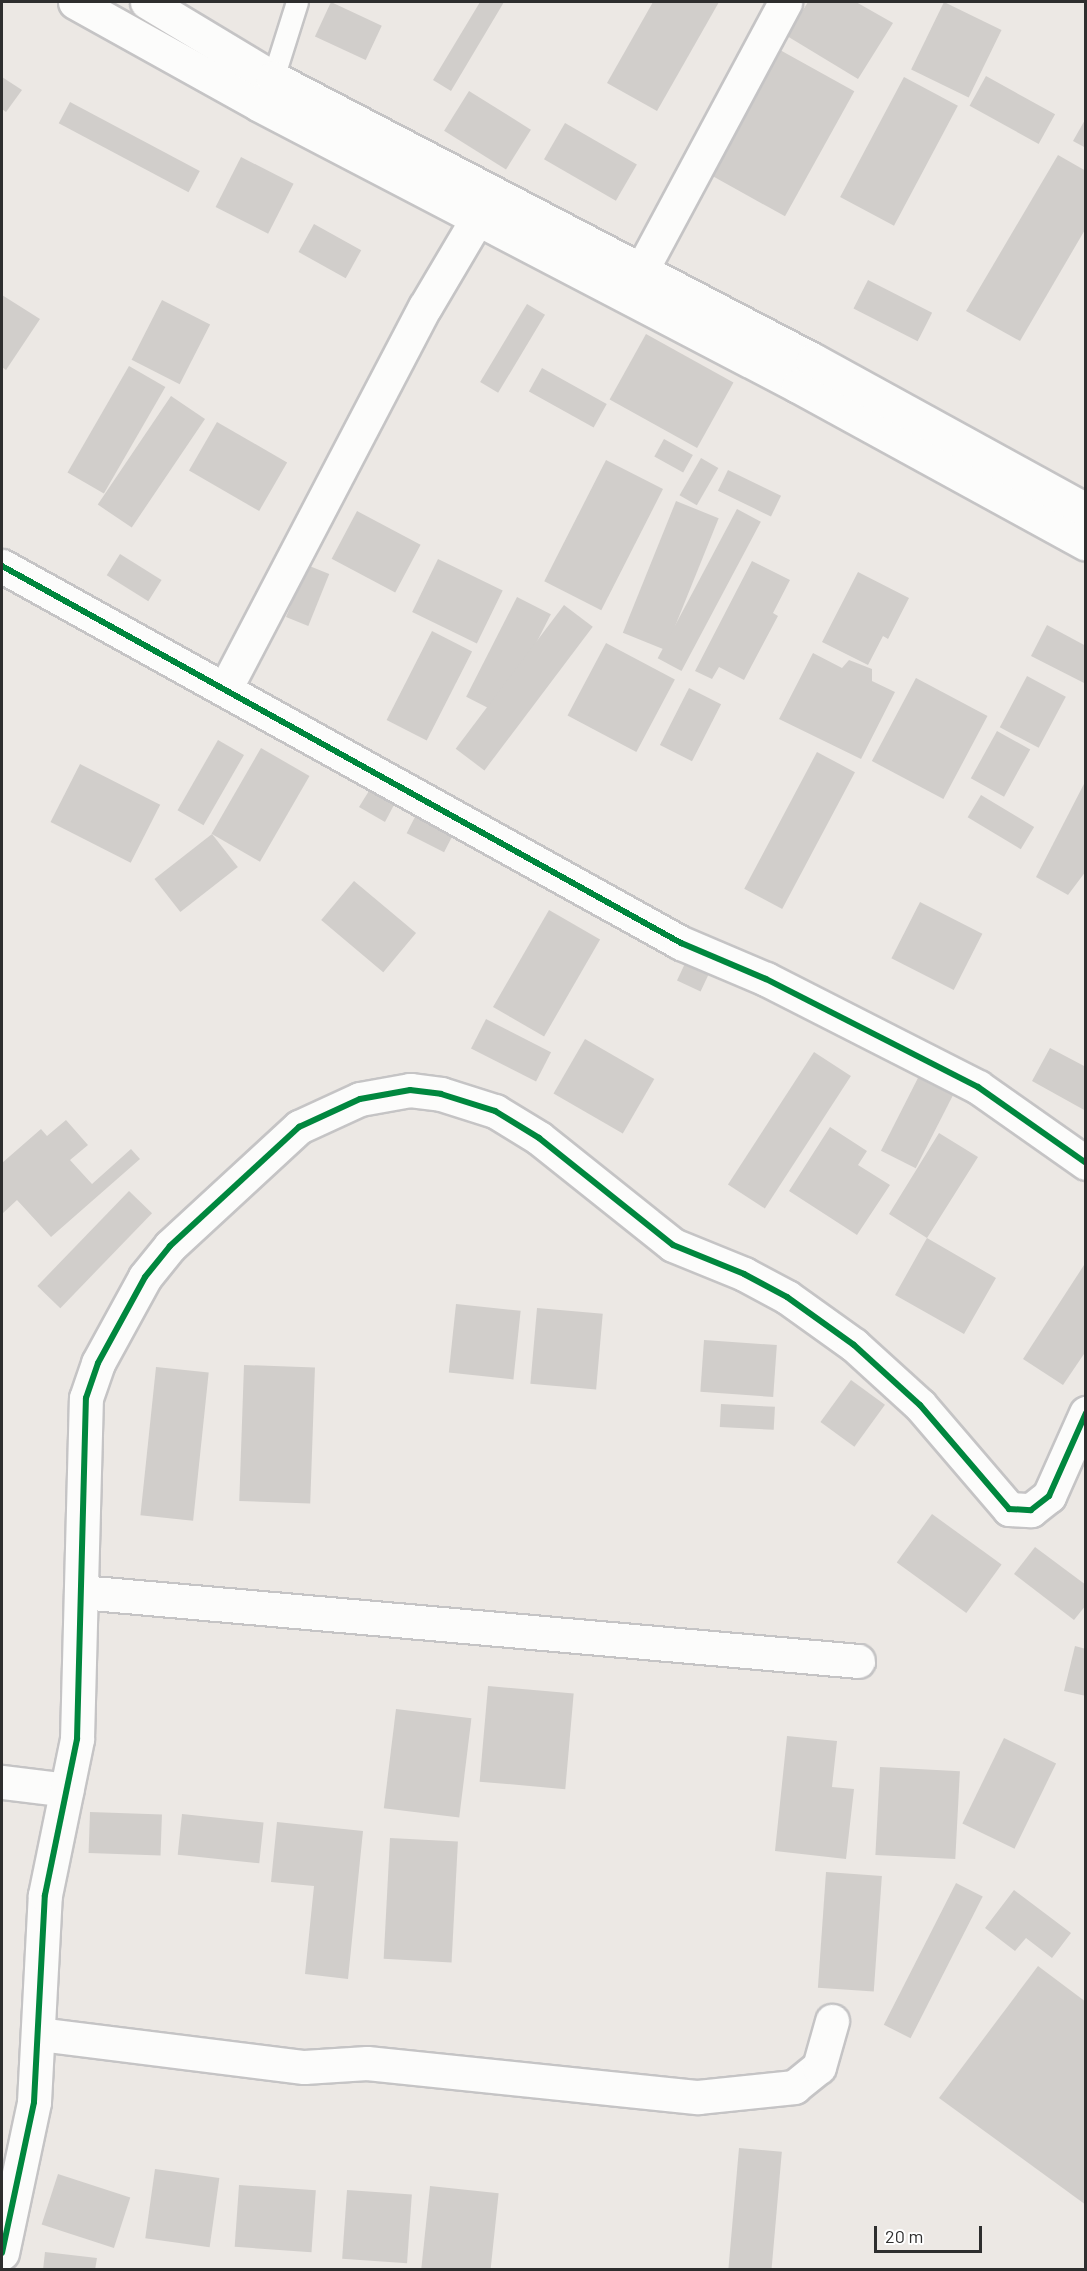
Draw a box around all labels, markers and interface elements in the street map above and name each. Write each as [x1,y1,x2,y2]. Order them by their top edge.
scale bar [877,2214,985,2252]
text: 20 m [885,2225,923,2247]

